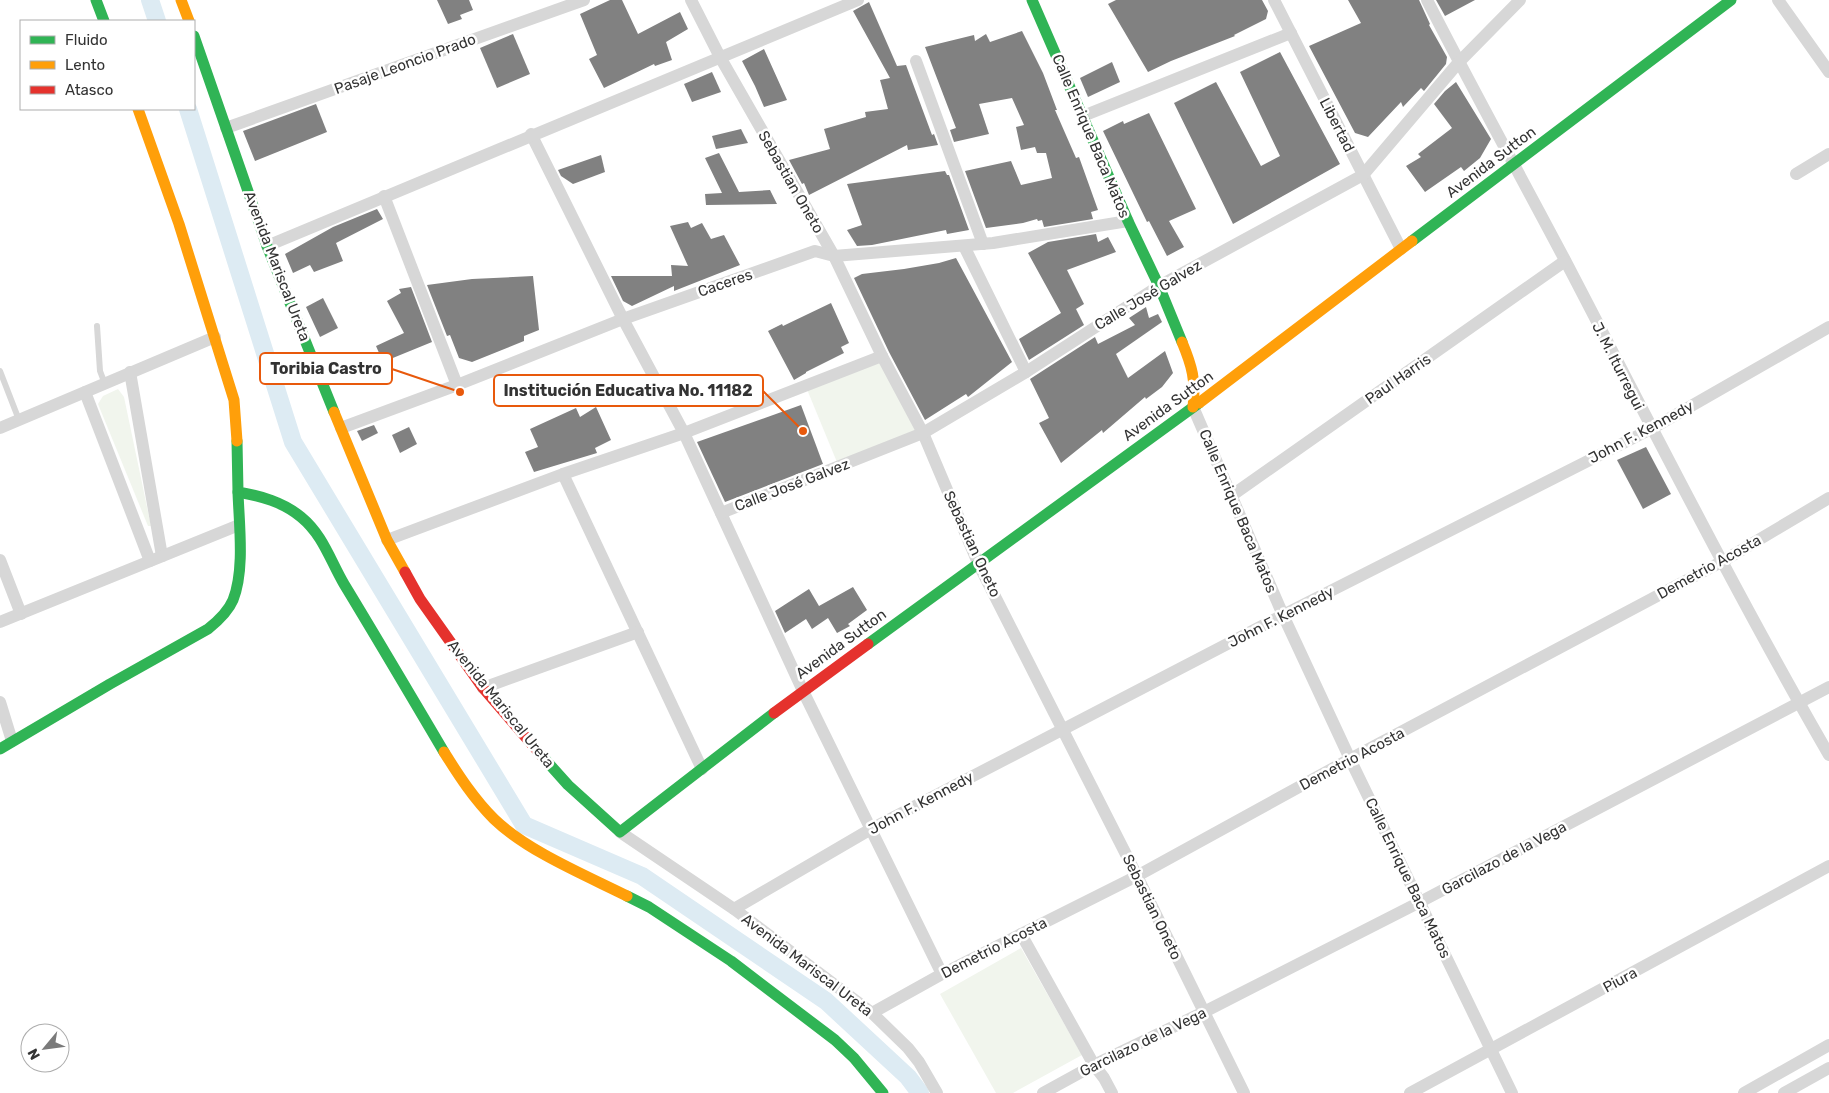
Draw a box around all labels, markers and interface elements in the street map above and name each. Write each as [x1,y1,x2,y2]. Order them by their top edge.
legend [20,20,195,110]
street label: Pasaje Leoncio Prado [332,30,478,98]
text: Fluido [65,31,108,49]
street label: Calle Enrique Baca Matos [1048,51,1134,221]
text: Lento [65,56,105,74]
text: Atasco [65,81,113,99]
street label: Libertad [1316,95,1358,155]
street label: Avenida Sutton [1443,122,1539,202]
street label: Sebastian Oneto [754,128,828,236]
street label: Avenida Mariscal Ureta [240,188,314,344]
street label: Calle José Galvez [1091,256,1205,334]
street label: Caceres [695,265,755,301]
street label: J. M. Iturregui [1588,319,1648,413]
street label: Paul Harris [1362,350,1434,408]
callout: Toribia Castro [260,353,392,384]
text: Toribia Castro [270,359,382,378]
street label: Avenida Sutton [1119,367,1217,445]
callout: Institución Educativa No. 11182 [494,375,763,406]
text: Institución Educativa No. 11182 [503,381,753,400]
street label: John F. Kennedy [1586,397,1696,467]
street label: Calle Enrique Baca Matos [1195,426,1281,596]
street label: Calle José Galvez [732,455,852,515]
street label: Sebastian Oneto [940,488,1004,600]
street label: Demetrio Acosta [1654,531,1764,603]
street label: John F. Kennedy [1225,583,1337,651]
street label: Avenida Sutton [792,605,890,683]
street label: Avenida Mariscal Ureta [444,636,558,772]
street label: Demetrio Acosta [1297,724,1407,794]
street label: John F. Kennedy [866,768,976,838]
street label: Calle Enrique Baca Matos [1361,795,1455,961]
street label: Garcilazo de la Vega [1439,818,1569,898]
street label: Sebastian Oneto [1119,851,1185,963]
street label: Avenida Mariscal Ureta [738,910,876,1020]
street label: Demetrio Acosta [938,914,1050,982]
street label: Piura [1600,964,1640,996]
street label: Garcilazo de la Vega [1077,1004,1209,1080]
north arrow [20,1023,70,1073]
text: N [24,1046,44,1063]

